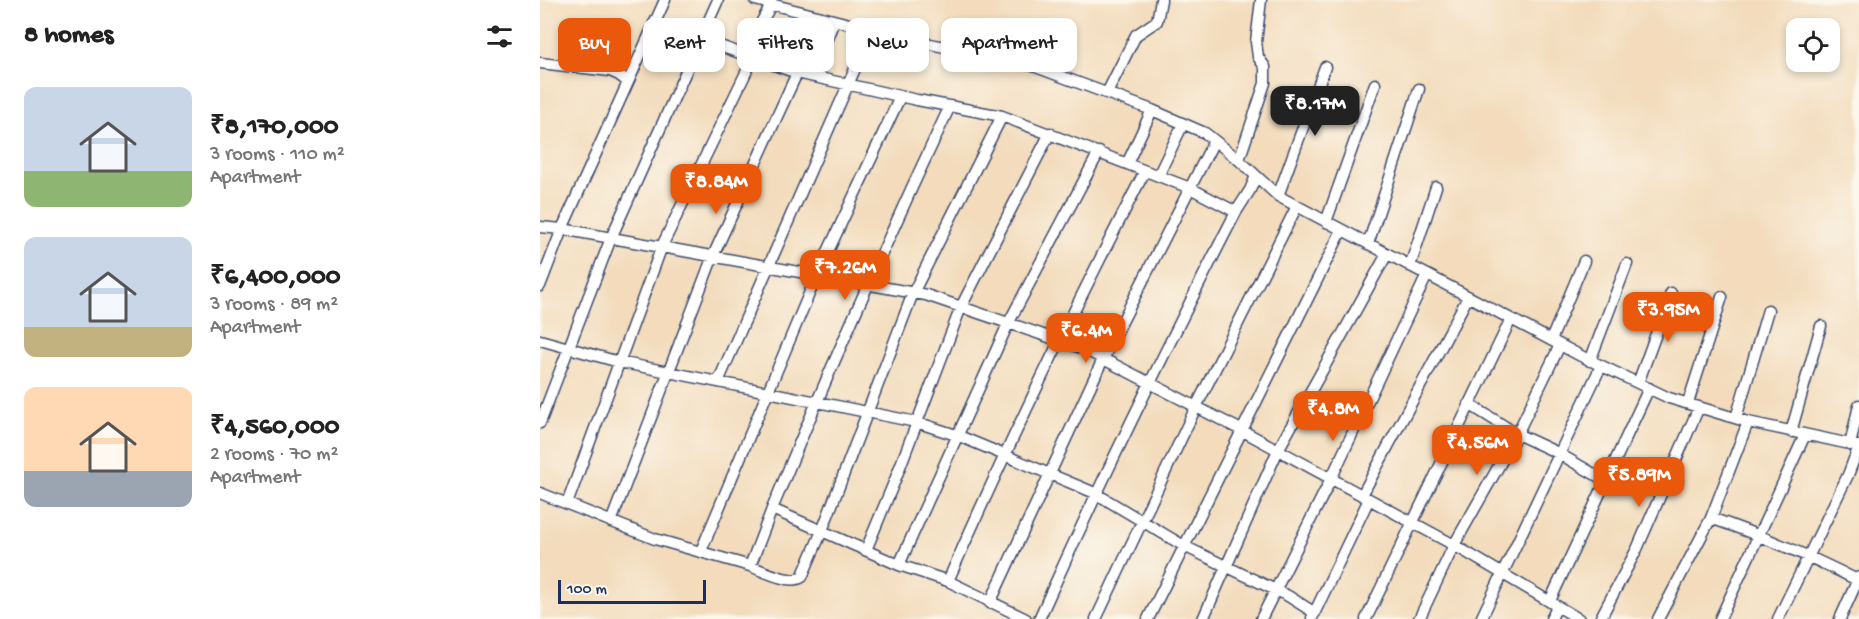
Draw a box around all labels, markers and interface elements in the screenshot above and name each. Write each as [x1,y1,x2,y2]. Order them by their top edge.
chip: Buy [558,18,631,72]
chip: Rent [643,18,725,72]
chip: Filters [737,18,834,72]
chip: New [846,18,929,72]
chip: Apartment [941,18,1077,72]
map controls [1786,18,1840,72]
button: locate [1786,18,1840,72]
icon: filters [483,20,516,53]
text: 8 homes [24,21,113,52]
pin: ₹8.17M [1266,86,1364,137]
text: ₹8.17M [1284,94,1346,117]
icon: home [72,111,144,183]
text: ₹8,170,000 [210,113,339,144]
text: 3 rooms · 110 m² [210,144,345,167]
pin: ₹8.84M [667,164,765,215]
text: Apartment [210,167,300,190]
text: ₹8.84M [685,172,747,195]
pin: ₹7.26M [796,250,894,301]
text: ₹7.26M [814,258,876,281]
icon: home [72,261,144,333]
text: ₹6,400,000 [210,263,341,294]
pin: ₹3.95M [1619,292,1717,343]
text: 3 rooms · 89 m² [210,294,338,317]
text: ₹3.95M [1637,300,1699,323]
pin: ₹6.4M [1044,313,1128,364]
text: Apartment [210,317,300,340]
text: ₹6.4M [1060,321,1112,344]
pin: ₹4.8M [1291,391,1375,442]
text: ₹4.8M [1307,399,1359,422]
icon: home [72,411,144,483]
text: ₹4,560,000 [210,413,339,444]
pin: ₹4.56M [1428,425,1526,476]
text: ₹4.56M [1446,433,1508,456]
text: 2 rooms · 70 m² [210,444,338,467]
pin: ₹5.89M [1590,457,1688,508]
text: ₹5.89M [1607,465,1671,488]
text: Apartment [210,467,300,490]
scale bar [558,577,706,604]
text: 100 m [567,581,607,600]

